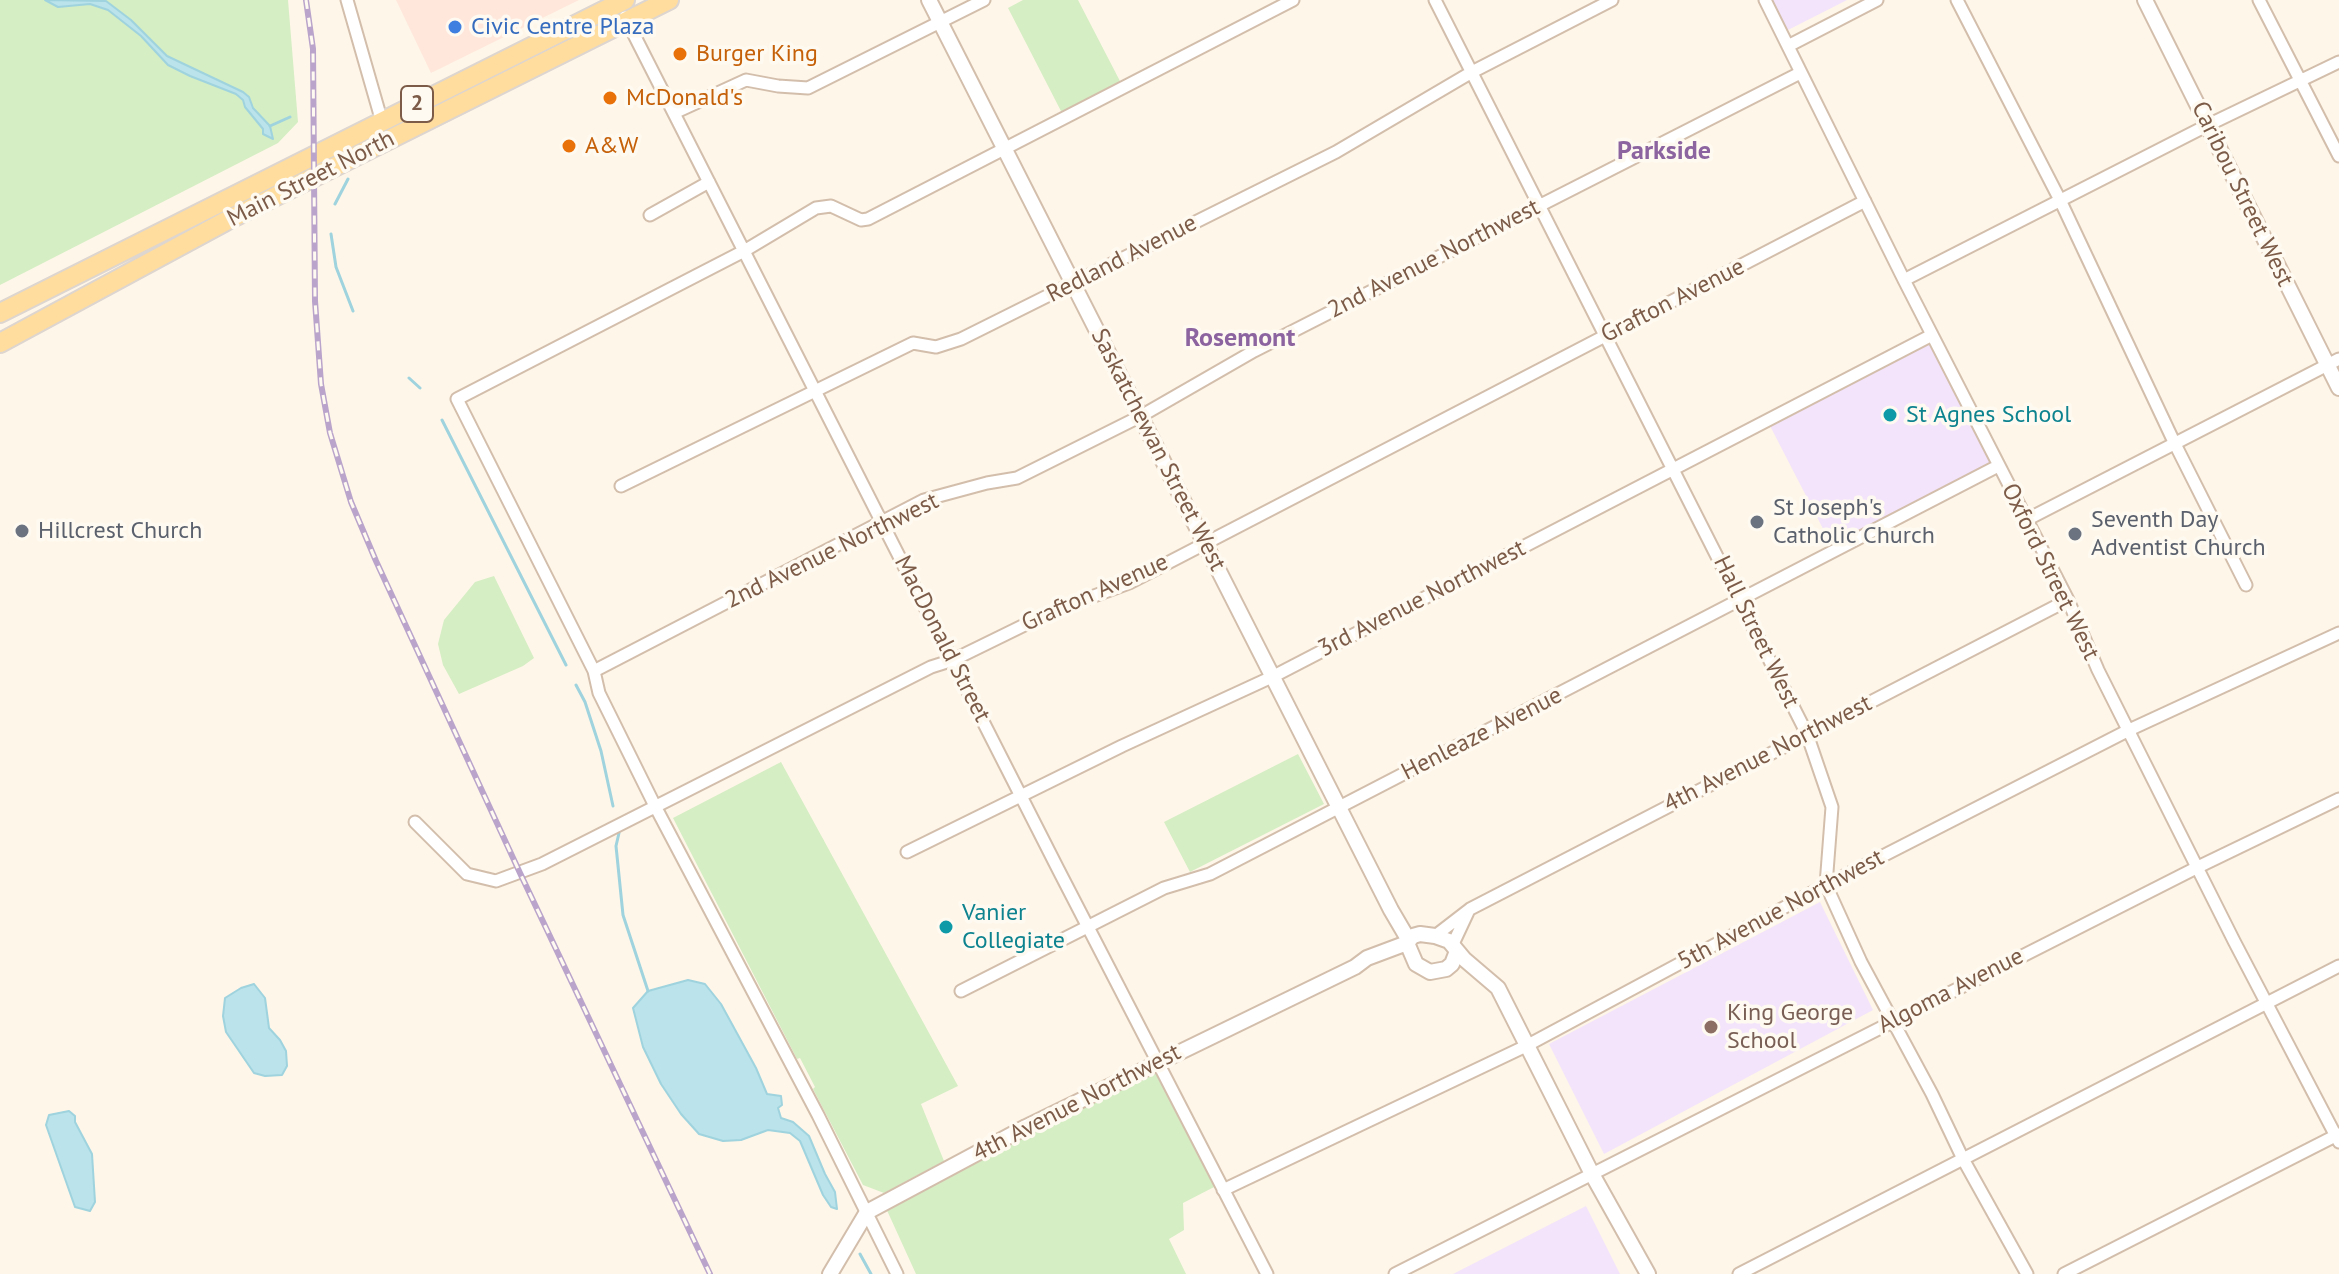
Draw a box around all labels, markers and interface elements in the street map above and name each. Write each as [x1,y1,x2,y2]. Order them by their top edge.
place label: Civic Centre Plaza [471,13,654,41]
marker: Civic Centre Plaza [446,18,464,36]
place label: Burger King [696,40,818,68]
marker: Burger King [671,45,689,63]
place label: McDonald's [626,84,743,112]
road number: 2 [401,86,433,122]
marker: McDonald's [601,89,619,107]
street label: Caribou Street West [2185,97,2299,291]
street label: Main Street North [223,124,399,234]
place label: A&W [585,132,638,160]
district label: Parkside [1617,136,1711,168]
marker: A&W [560,137,578,155]
street label: 2nd Avenue Northwest [1323,193,1545,325]
street label: Redland Avenue [1042,209,1202,309]
street label: Grafton Avenue [1596,252,1750,350]
district label: Rosemont [1185,323,1295,355]
street label: Saskatchewan Street West [1084,324,1232,576]
place label: St Agnes School [1906,401,2071,429]
marker: St Agnes School [1881,406,1899,424]
street label: Oxford Street West [1995,479,2105,665]
street label: 2nd Avenue Northwest [721,487,943,615]
place label: St Joseph's Catholic Church [1773,494,1935,550]
place label: Seventh Day Adventist Church [2091,506,2266,562]
marker: St Joseph's Catholic Church [1748,513,1766,531]
place label: Hillcrest Church [38,517,202,545]
marker: Hillcrest Church [13,522,31,540]
marker: Seventh Day Adventist Church [2066,525,2084,543]
street label: 3rd Avenue Northwest [1313,534,1531,664]
street label: Grafton Avenue [1017,548,1173,638]
street label: MacDonald Street [888,551,996,727]
street label: Hall Street West [1707,551,1805,713]
street label: Henleaze Avenue [1397,681,1567,787]
street label: 4th Avenue Northwest [1659,689,1877,819]
street label: 5th Avenue Northwest [1673,844,1889,976]
place label: Vanier Collegiate [962,899,1065,955]
marker: Vanier Collegiate [937,918,955,936]
street label: Algoma Avenue [1873,942,2029,1040]
place label: King George School [1727,999,1853,1055]
marker: King George School [1702,1018,1720,1036]
street label: 4th Avenue Northwest [968,1038,1186,1168]

